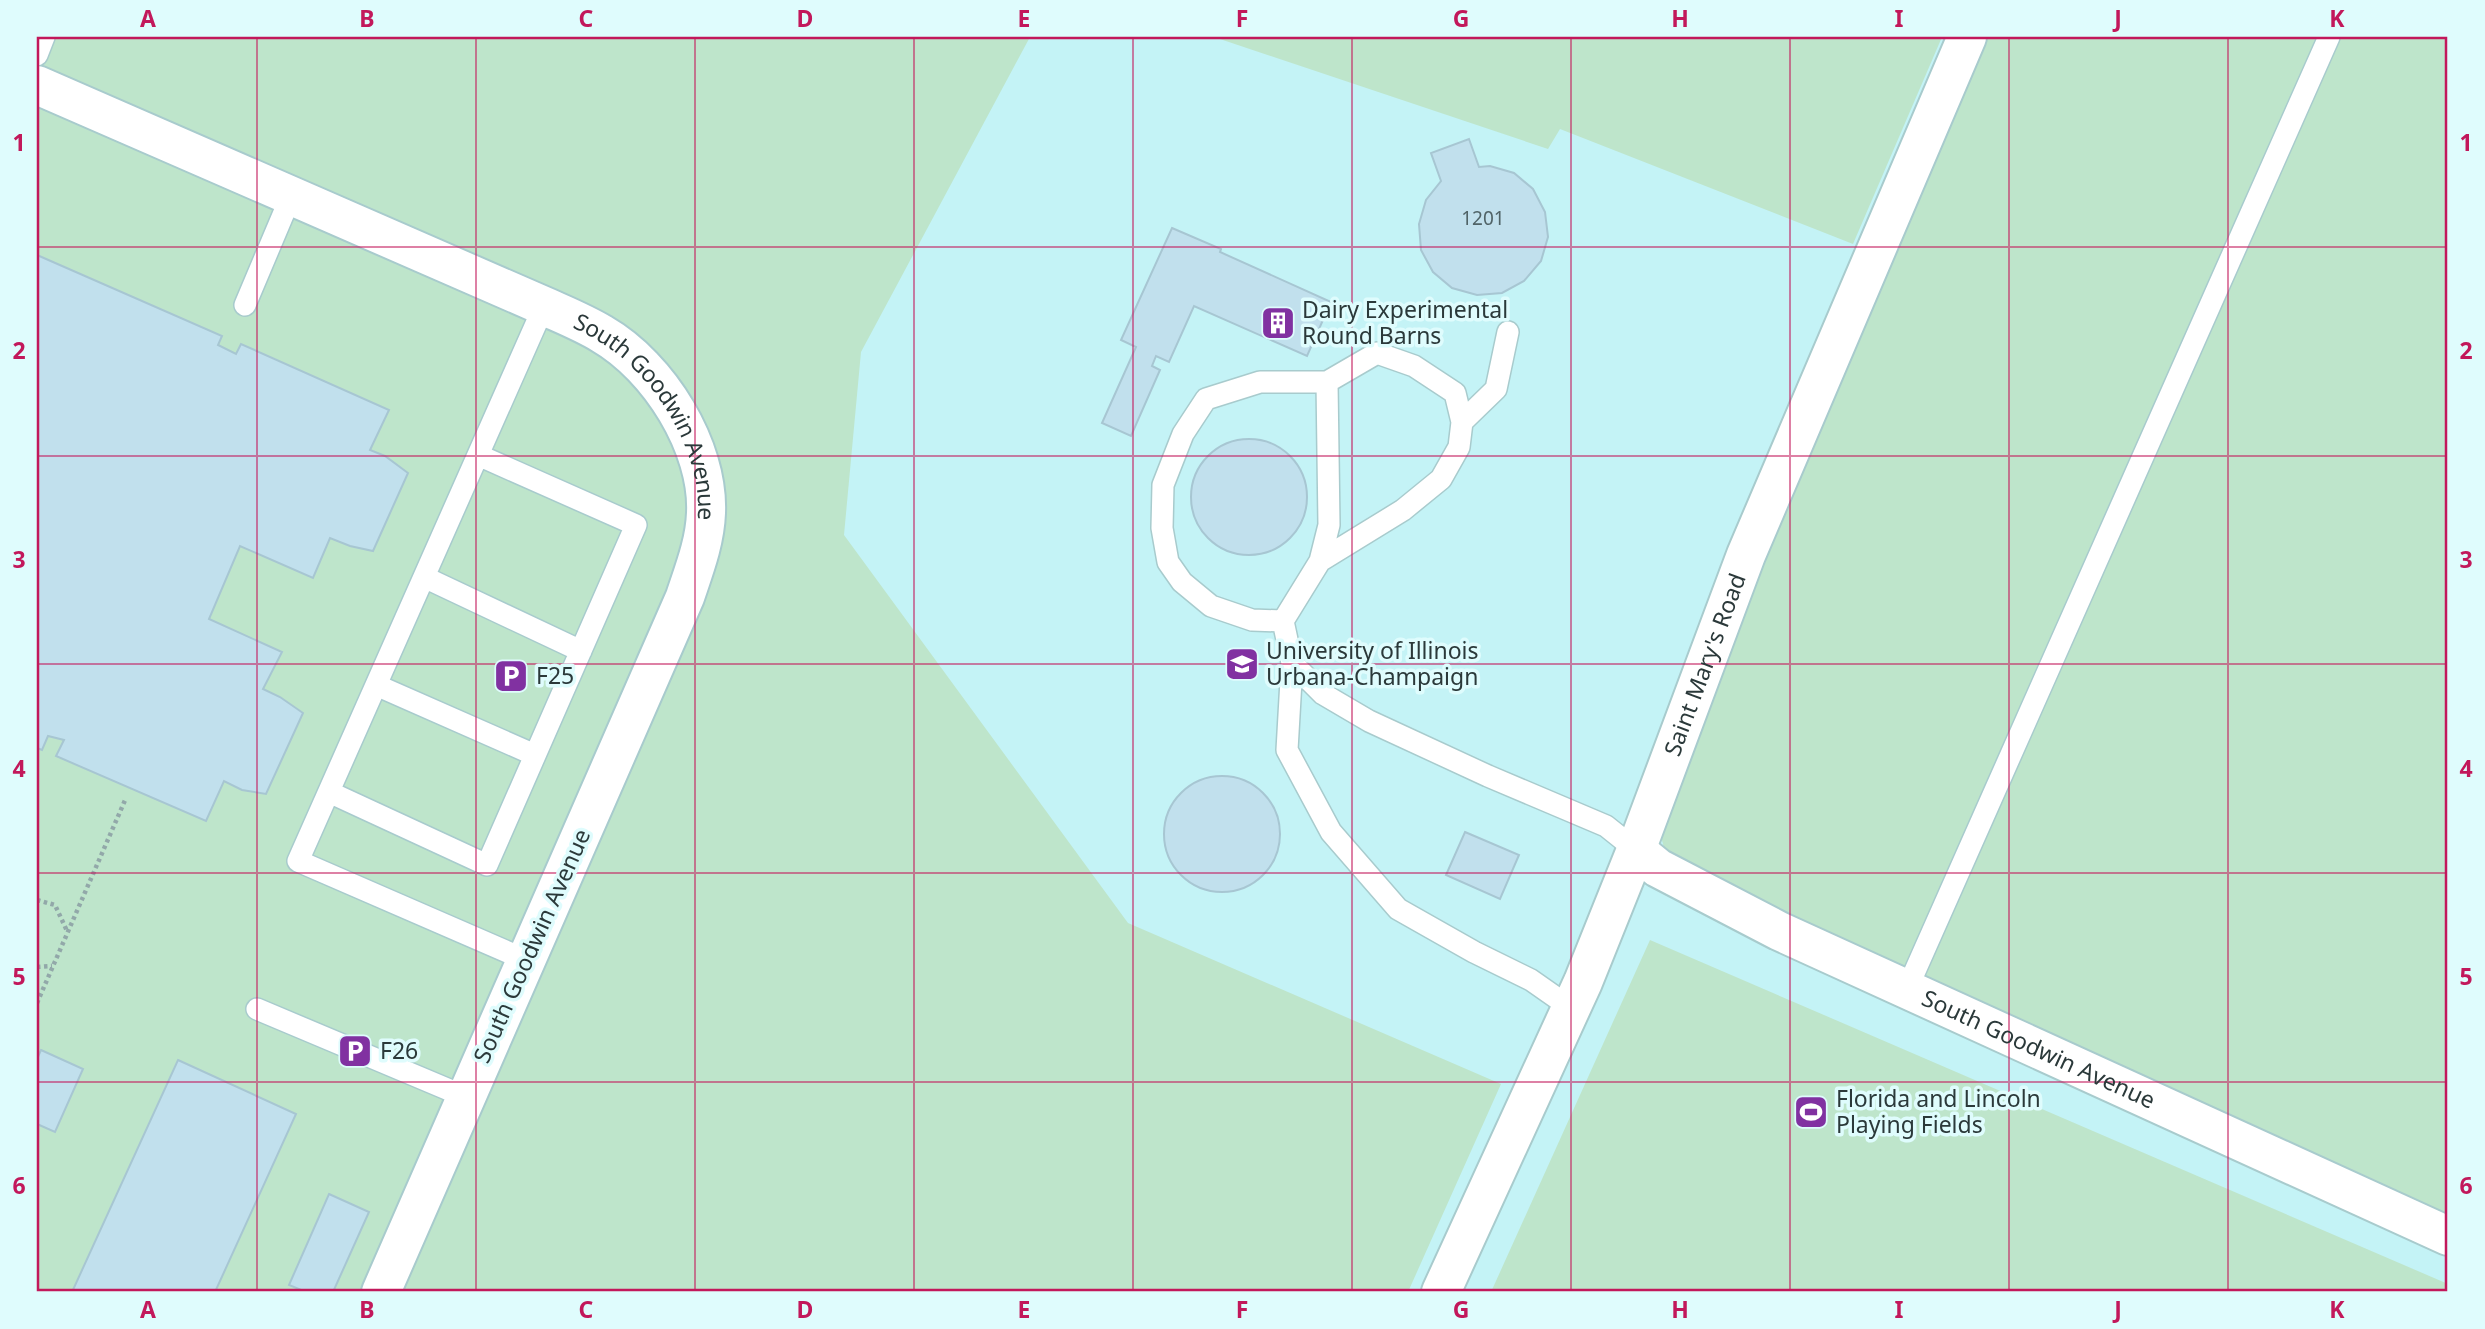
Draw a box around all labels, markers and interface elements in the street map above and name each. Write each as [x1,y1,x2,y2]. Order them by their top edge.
text: A [140,2,156,34]
text: B [359,2,375,34]
text: C [579,2,594,34]
text: D [797,2,813,34]
text: E [1018,2,1030,34]
text: F [1236,2,1248,34]
text: G [1453,2,1469,34]
text: H [1671,2,1689,34]
text: I [1895,2,1904,34]
text: J [2112,2,2122,34]
text: K [2329,2,2345,34]
text: 1 [12,126,26,158]
text: 1 [2459,126,2473,158]
house number: 1201 [1461,205,1505,231]
place label: Dairy Experimental Round Barns [1302,293,1508,351]
building icon: Dairy Experimental Round Barns [1259,304,1297,342]
street label: South Goodwin Avenue [569,305,723,521]
text: 2 [12,334,26,366]
text: 2 [2459,334,2473,366]
text: 3 [12,543,26,575]
text: 3 [2459,543,2473,575]
street label: Saint Mary's Road [1656,568,1753,760]
place label: University of Illinois Urbana-Champaign [1266,634,1479,692]
school or university icon: University of Illinois Urbana-Champaign [1223,645,1261,683]
parking icon: F25 [492,657,530,695]
place label: F25 [536,659,574,691]
text: 4 [12,752,26,784]
text: 4 [2459,752,2473,784]
street label: South Goodwin Avenue [465,824,597,1068]
text: 5 [12,960,26,992]
text: 5 [2459,960,2473,992]
street label: South Goodwin Avenue [1917,981,2161,1115]
parking icon: F26 [336,1032,374,1070]
place label: F26 [380,1034,418,1066]
place label: Florida and Lincoln Playing Fields [1836,1082,2041,1140]
sports icon: Florida and Lincoln Playing Fields [1792,1093,1830,1131]
text: 6 [12,1169,26,1201]
text: 6 [2459,1169,2473,1201]
text: A [140,1293,156,1325]
text: B [359,1293,375,1325]
text: C [579,1293,594,1325]
text: D [797,1293,813,1325]
text: E [1018,1293,1030,1325]
text: F [1236,1293,1248,1325]
text: G [1453,1293,1469,1325]
text: H [1671,1293,1689,1325]
text: I [1895,1293,1904,1325]
text: J [2112,1293,2122,1325]
text: K [2329,1293,2345,1325]

